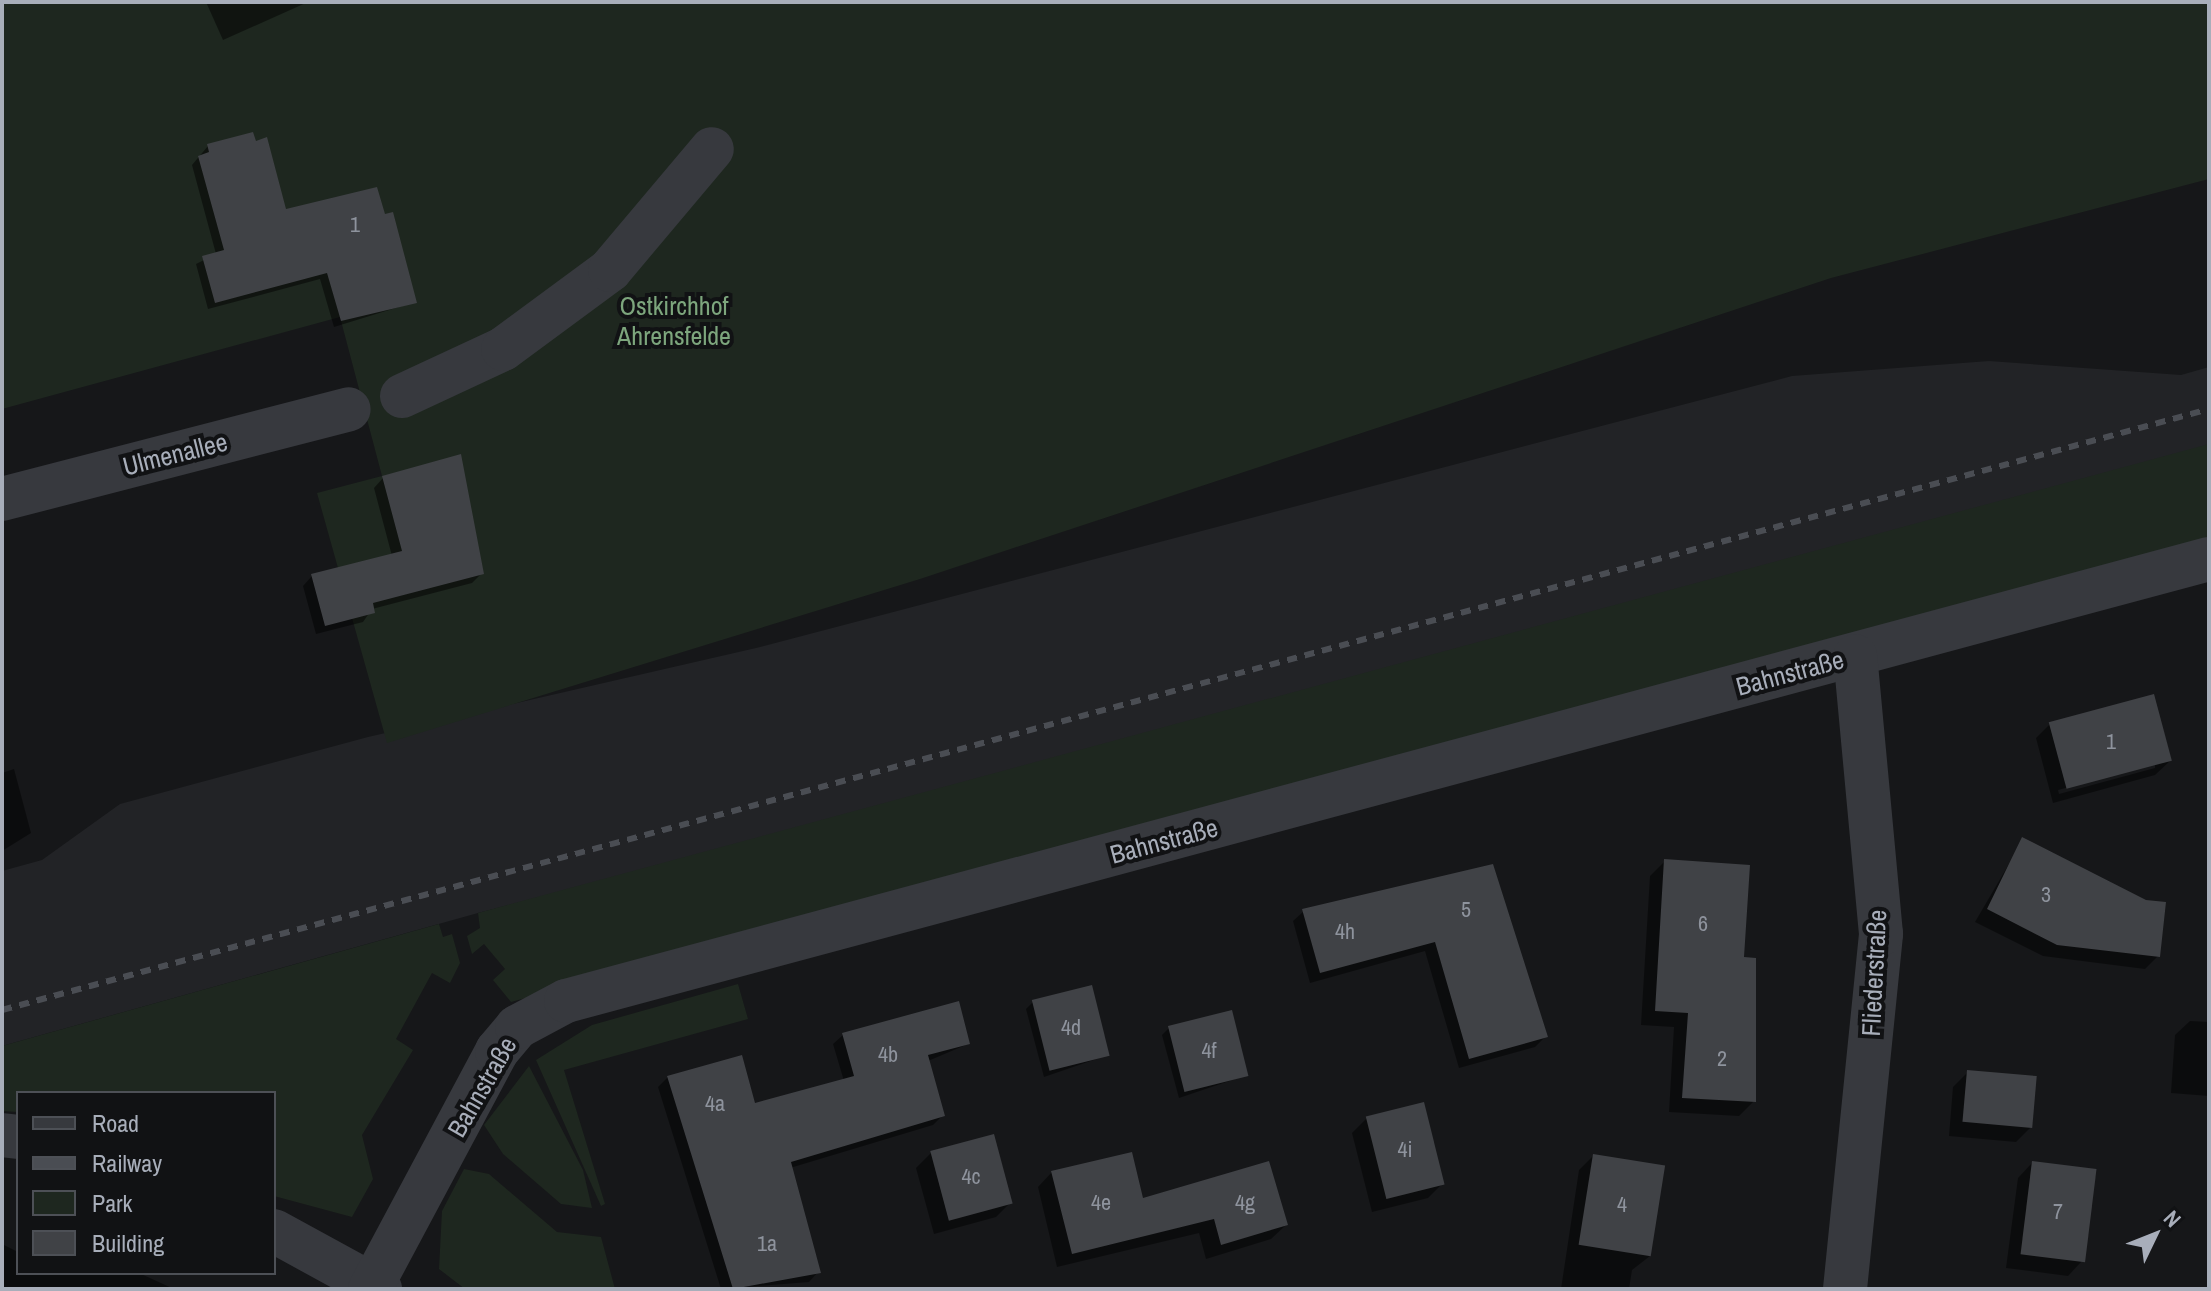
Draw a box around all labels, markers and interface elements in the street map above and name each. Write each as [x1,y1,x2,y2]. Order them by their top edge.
house number: 1 [350,212,360,238]
park label: Ostkirchhof Ahrensfelde [617,290,731,352]
street label: Ulmenallee [119,426,231,482]
street label: Bahnstraße [1733,644,1847,702]
house number: 1 [2106,729,2116,755]
street label: Bahnstraße [1107,812,1221,870]
house number: 3 [2041,882,2051,908]
house number: 5 [1461,897,1471,923]
street label: Fliederstraße [1855,909,1893,1037]
house number: 6 [1698,911,1708,937]
house number: 4h [1335,919,1355,945]
house number: 4d [1061,1015,1081,1041]
street label: Bahnstraße [441,1031,523,1143]
house number: 4f [1201,1038,1217,1064]
house number: 4b [878,1042,898,1068]
house number: 2 [1717,1046,1727,1072]
legend [16,1091,276,1275]
house number: 4a [705,1091,725,1117]
text: Road [92,1107,139,1139]
house number: 4i [1397,1137,1413,1163]
text: Railway [92,1147,162,1179]
house number: 4c [961,1164,981,1190]
text: Park [92,1187,132,1219]
house number: 4e [1091,1190,1111,1216]
house number: 4g [1235,1190,1255,1216]
house number: 4 [1617,1192,1627,1218]
north arrow [2115,1195,2195,1275]
house number: 7 [2053,1199,2063,1225]
text: N [2157,1204,2188,1234]
text: Building [92,1227,164,1259]
house number: 1a [757,1231,777,1257]

